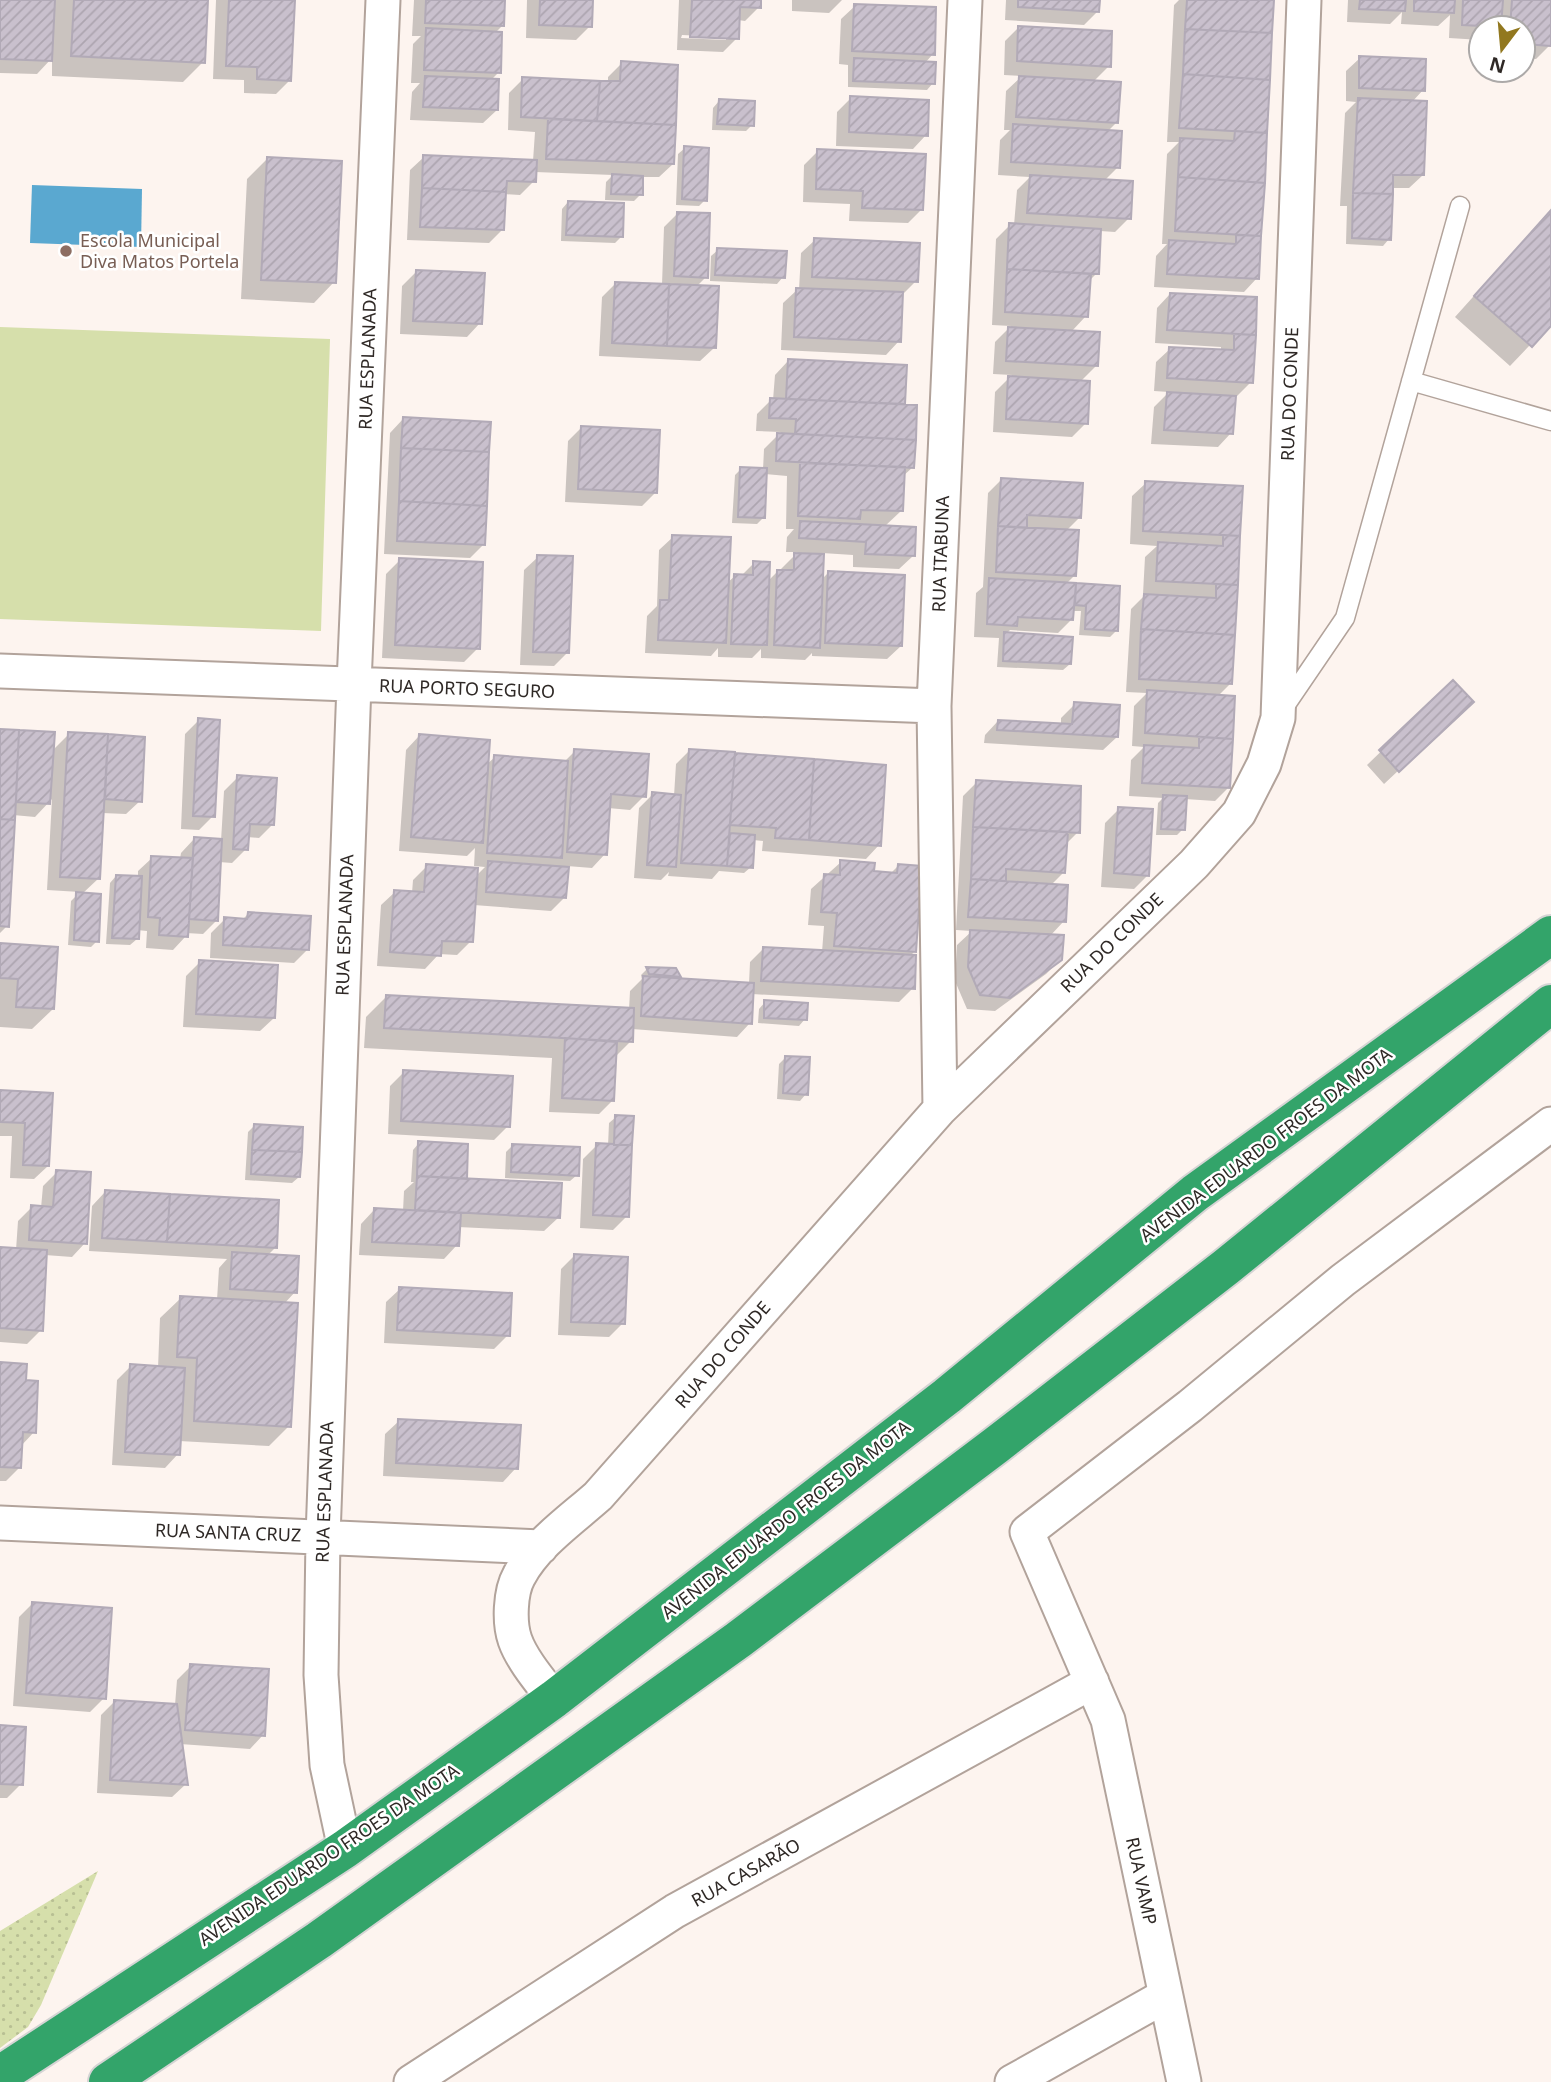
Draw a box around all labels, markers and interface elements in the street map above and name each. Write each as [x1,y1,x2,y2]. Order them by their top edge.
north arrow [1467,14,1537,84]
text: N [1486,51,1508,80]
place label: Escola Municipal Diva Matos Portela [80,228,239,273]
marker: Escola Municipal Diva Matos Portela [58,243,74,259]
street label: RUA ESPLANADA [353,287,381,430]
street label: RUA DO CONDE [1275,327,1303,461]
street label: RUA ITABUNA [926,495,954,613]
street label: RUA PORTO SEGURO [379,673,556,703]
street label: RUA ESPLANADA [330,853,358,996]
street label: RUA DO CONDE [1055,887,1168,998]
street label: AVENIDA EDUARDO FROES DA MOTA [1135,1041,1397,1247]
street label: RUA DO CONDE [669,1296,775,1413]
street label: AVENIDA EDUARDO FROES DA MOTA [656,1414,915,1624]
street label: RUA ESPLANADA [310,1420,338,1563]
street label: RUA SANTA CRUZ [154,1517,302,1547]
street label: AVENIDA EDUARDO FROES DA MOTA [194,1757,464,1951]
street label: RUA CASARÃO [687,1832,804,1912]
street label: RUA VAMP [1121,1835,1163,1927]

